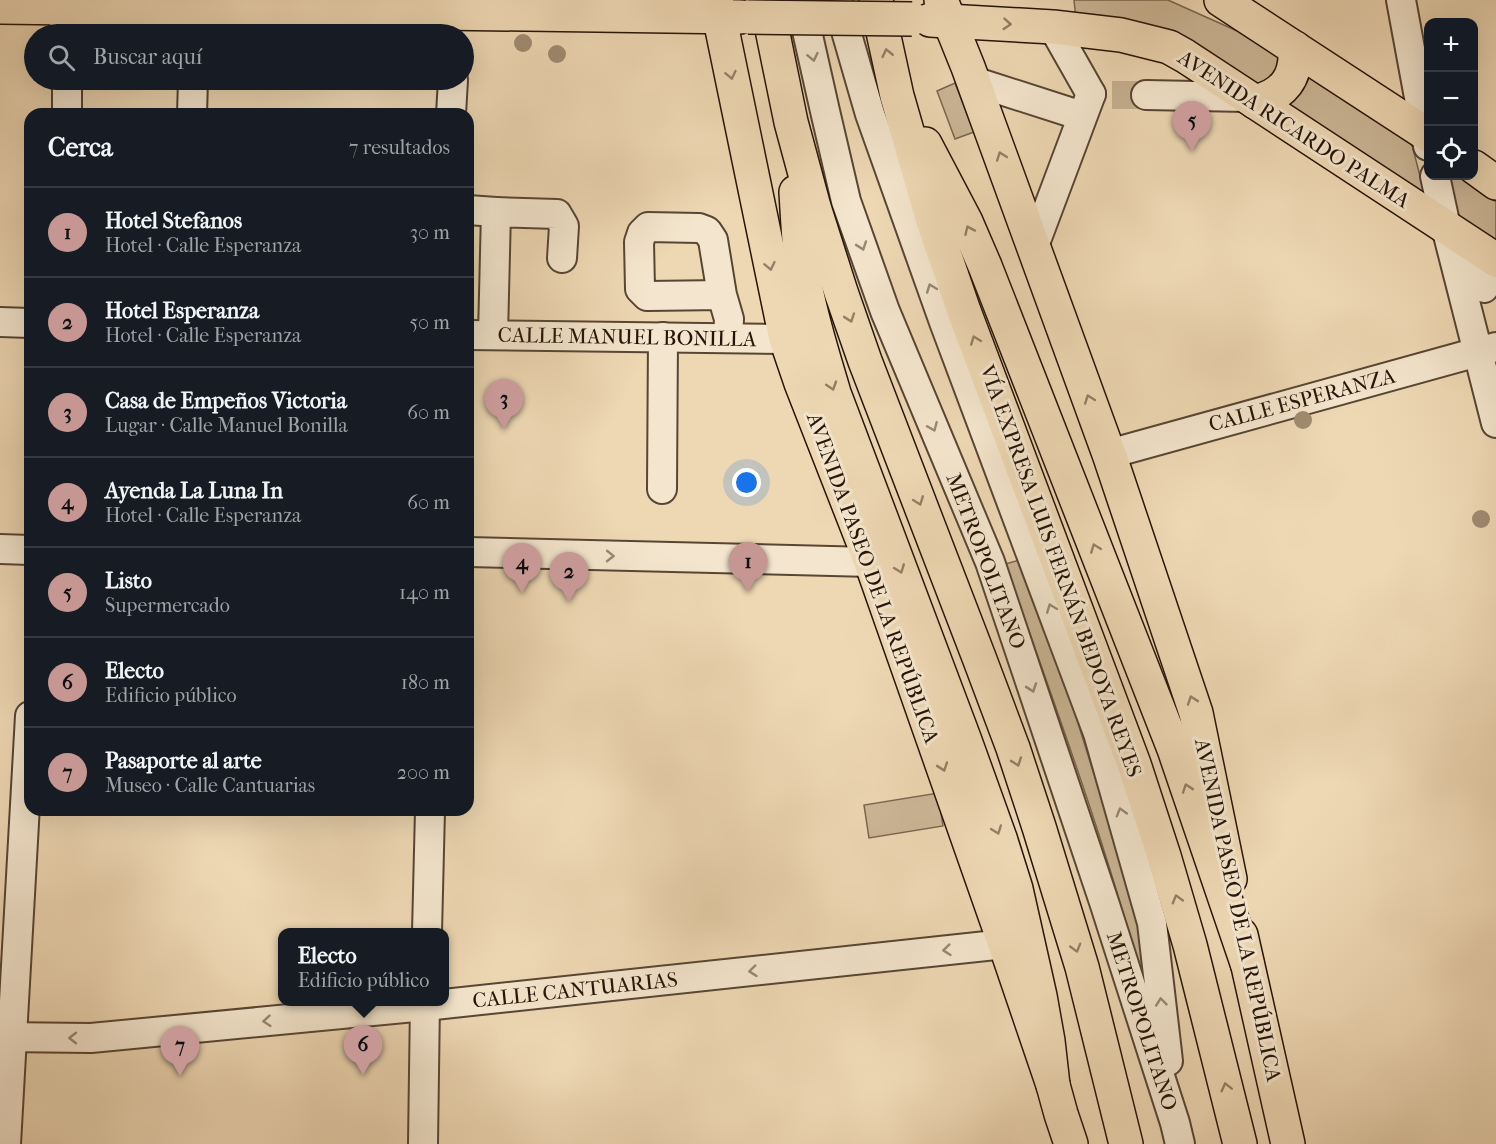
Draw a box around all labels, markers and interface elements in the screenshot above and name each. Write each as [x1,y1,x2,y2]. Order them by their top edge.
one-way arrow [1002,17,1011,30]
map controls [1424,18,1478,180]
button: + [1424,18,1478,72]
search box [24,24,474,90]
icon: search [45,41,78,74]
text: Buscar aquí [93,44,202,70]
street label: AVENIDA RICARDO PALMA [1173,45,1414,213]
one-way arrow [882,49,895,59]
one-way arrow [806,52,819,62]
one-way arrow [724,69,737,79]
button: − [1424,72,1478,126]
pin: 5 [1172,102,1212,151]
button: locate [1424,126,1478,180]
text: Cerca [48,132,113,163]
text: 7 resultados [349,136,450,159]
one-way arrow [995,151,1008,162]
text: Hotel Stefanos [105,208,242,234]
text: 1 [64,221,71,244]
text: 30 m [410,221,450,244]
one-way arrow [964,225,976,236]
text: Hotel · Calle Esperanza [105,234,301,257]
one-way arrow [854,240,867,251]
one-way arrow [763,260,776,270]
one-way arrow [926,283,939,293]
text: Hotel Esperanza [105,298,259,324]
text: 2 [62,311,73,334]
text: 50 m [409,311,450,334]
one-way arrow [843,312,856,323]
street label: CALLE MANUEL BONILLA [497,323,757,351]
text: Hotel · Calle Esperanza [105,324,301,347]
one-way arrow [970,335,982,346]
street label: VÍA EXPRESA LUIS FERNÁN BEDOYA REYES [975,361,1147,780]
street label: CALLE ESPERANZA [1206,363,1398,436]
pin: 3 [484,380,524,429]
one-way arrow [825,380,837,391]
text: Casa de Empeños Victoria [105,388,347,414]
one-way arrow [1084,394,1096,405]
text: 3 [63,401,72,424]
text: 60 m [407,401,450,424]
street label: AVENIDA PASEO DE LA REPÚBLICA [802,408,944,747]
text: Lugar · Calle Manuel Bonilla [105,414,348,437]
one-way arrow [926,421,938,432]
your location [732,468,761,497]
street label: METROPOLITANO [941,470,1031,652]
text: Ayenda La Luna In [105,478,283,504]
text: 4 [62,491,73,514]
text: 60 m [407,491,450,514]
one-way arrow [911,495,924,506]
text: Hotel · Calle Esperanza [105,504,301,527]
pin: 1 [728,542,768,592]
one-way arrow [1090,543,1102,554]
pin: 4 [502,544,542,593]
one-way arrow [606,549,615,562]
pin: 2 [550,552,588,602]
one-way arrow [893,562,905,573]
text: Listo [105,568,152,594]
text: 5 [63,581,72,604]
text: 140 m [399,581,450,604]
text: Supermercado [105,594,230,617]
one-way arrow [1046,603,1059,614]
text: Electo [105,658,164,684]
text: 6 [62,671,73,694]
text: 180 m [401,671,450,694]
one-way arrow [1025,682,1038,693]
text: Edificio público [105,684,237,707]
one-way arrow [1187,695,1200,706]
street label: AVENIDA PASEO DE LA REPÚBLICA [1190,735,1286,1084]
text: Pasaporte al arte [105,748,262,774]
one-way arrow [1010,756,1023,767]
text: 7 [63,761,72,784]
text: 200 m [397,761,450,784]
one-way arrow [936,761,948,772]
text: Museo · Calle Cantuarias [105,774,315,797]
one-way arrow [1182,784,1195,794]
one-way arrow [1116,807,1128,818]
one-way arrow [990,824,1003,835]
one-way arrow [1171,894,1184,904]
popup [278,928,449,1006]
street label: METROPOLITANO [1102,929,1182,1113]
one-way arrow [1069,942,1081,953]
text: Electo [298,943,357,969]
one-way arrow [943,943,952,956]
one-way arrow [749,964,758,977]
street label: CALLE CANTUARIAS [471,967,679,1013]
text: Edificio público [298,969,429,992]
one-way arrow [1155,998,1168,1007]
one-way arrow [262,1014,271,1027]
pin: 7 [160,1026,200,1076]
pin: 6 [344,1026,382,1075]
one-way arrow [68,1032,77,1044]
one-way arrow [1220,1082,1233,1092]

